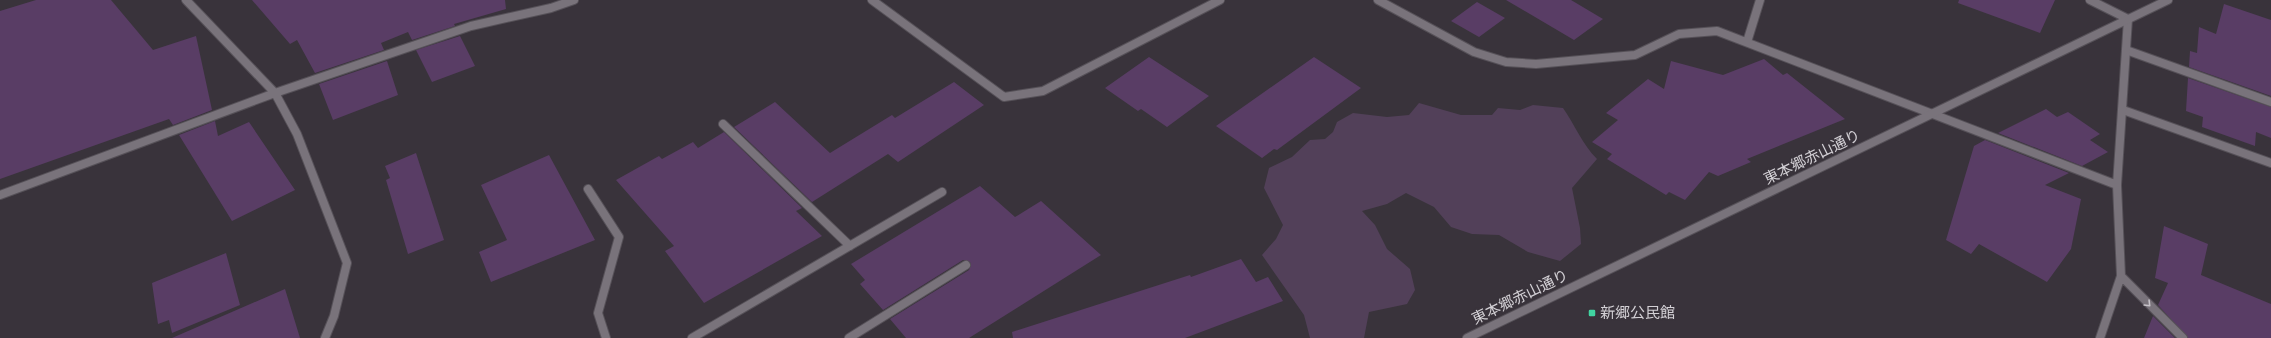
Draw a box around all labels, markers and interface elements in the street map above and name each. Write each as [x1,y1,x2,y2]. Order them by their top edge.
street label: 東本郷赤山通り [1761,126,1863,188]
street label: 東本郷赤山通り [1469,266,1571,328]
one-way arrow [2143,299,2151,307]
place label: 新郷公民館 [1600,304,1675,322]
marker: 新郷公民館 [1587,308,1597,318]

